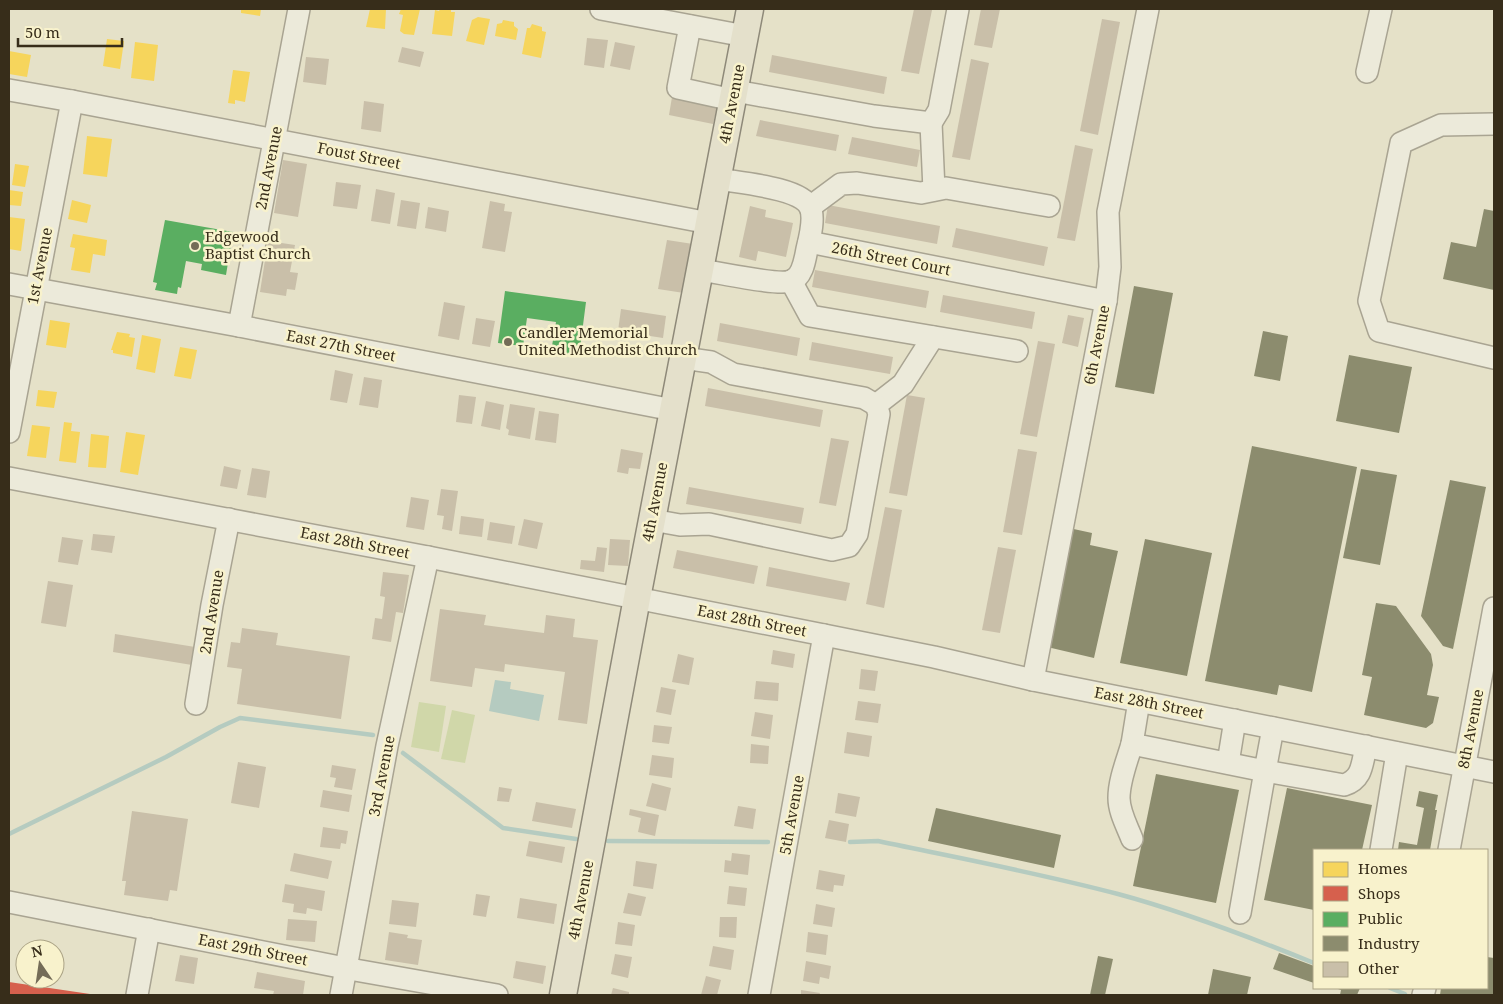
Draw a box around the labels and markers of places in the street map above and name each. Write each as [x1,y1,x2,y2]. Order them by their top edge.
place label: Edgewood Baptist Church [205,226,311,263]
marker: Edgewood Baptist Church [189,240,201,252]
place label: Candler Memorial United Methodist Church [518,322,698,359]
marker: Candler Memorial United Methodist Church [502,336,514,348]

